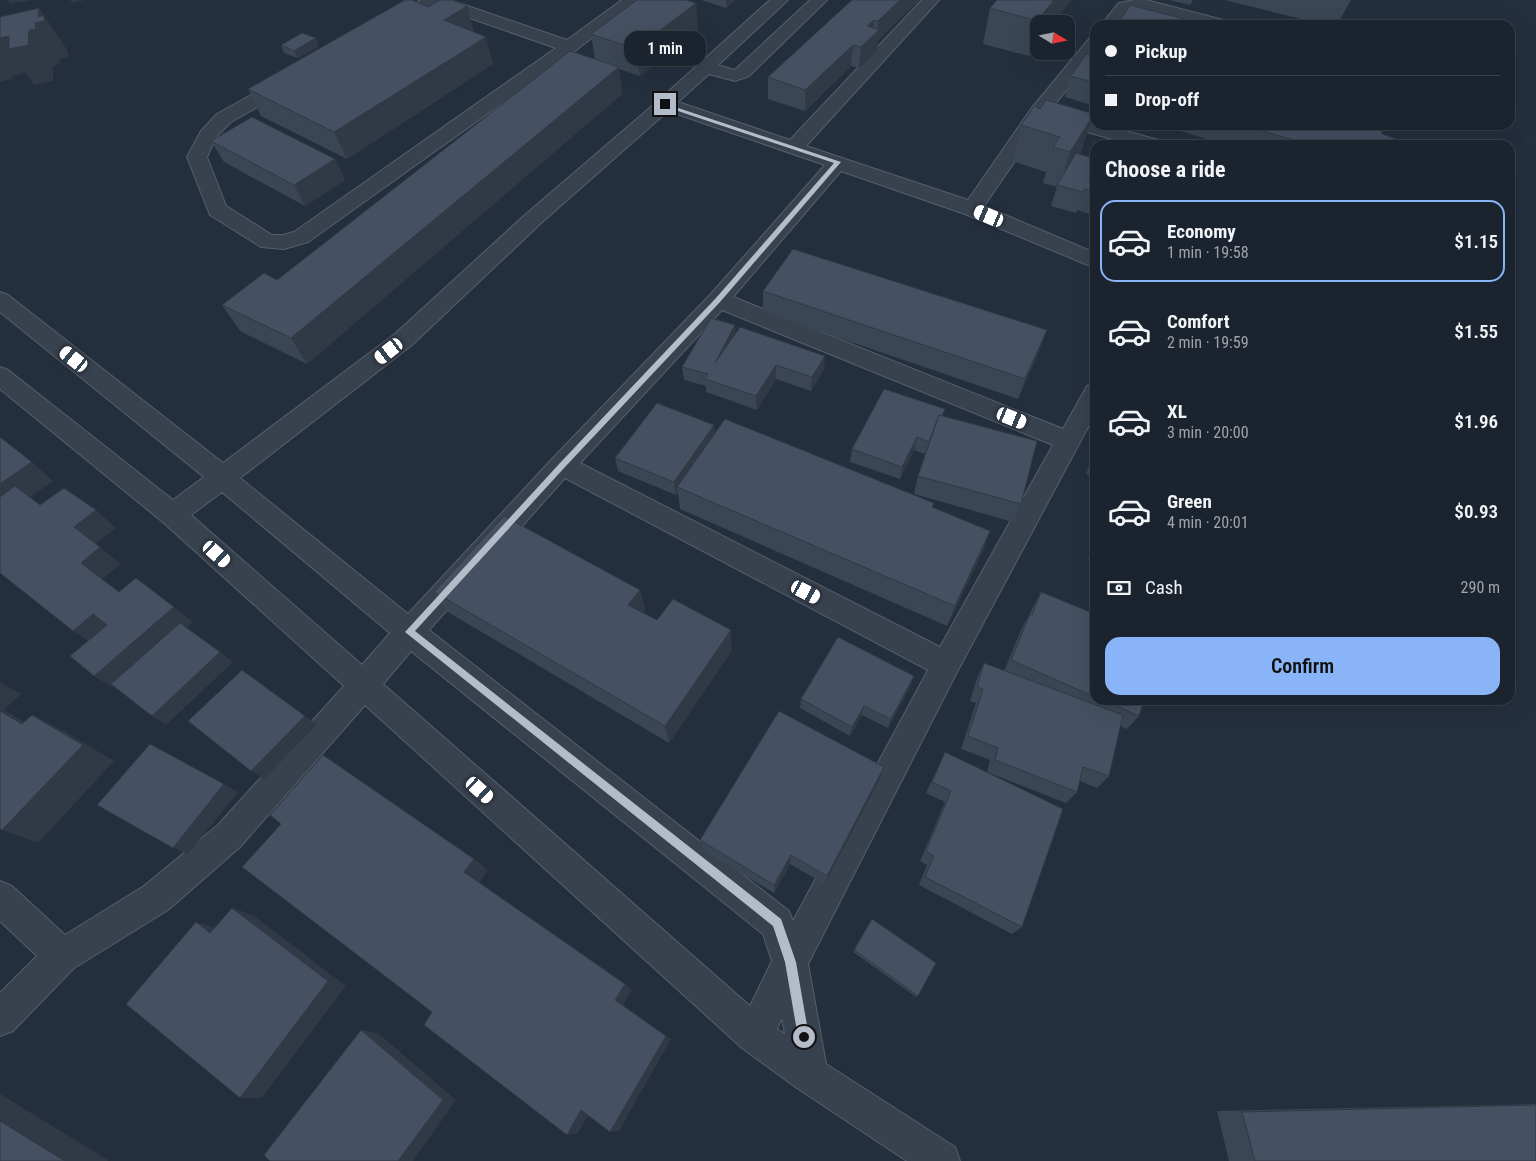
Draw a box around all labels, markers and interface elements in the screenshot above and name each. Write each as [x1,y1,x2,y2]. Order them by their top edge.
north arrow [1030,15,1075,60]
map controls [1030,15,1075,60]
callout: 1 min [624,32,706,66]
text: 1 min [647,39,683,58]
text: Pickup [1135,40,1187,63]
text: Drop-off [1135,88,1199,111]
route end [654,93,676,115]
text: Choose a ride [1105,157,1226,182]
car [972,203,1005,229]
icon: car [1107,219,1152,264]
text: Economy [1167,220,1236,243]
text: $1.15 [1454,230,1498,253]
text: 1 min · 19:58 [1167,243,1249,262]
icon: car [1107,309,1152,354]
text: Comfort [1167,310,1230,333]
text: $1.55 [1454,320,1498,343]
text: 2 min · 19:59 [1167,333,1249,352]
car [372,336,405,366]
car [57,344,90,374]
icon: car [1107,399,1152,444]
text: XL [1167,400,1187,423]
car [995,405,1028,431]
text: $1.96 [1454,410,1498,433]
text: 3 min · 20:00 [1167,423,1249,442]
icon: car [1107,489,1152,534]
text: Green [1167,490,1212,513]
text: $0.93 [1454,500,1498,523]
text: 4 min · 20:01 [1167,513,1249,532]
car [200,538,233,570]
icon: cash [1105,574,1133,602]
text: Cash [1145,576,1183,599]
car [789,578,822,606]
text: 290 m [1461,578,1500,597]
button: Confirm [1105,637,1500,695]
car [463,774,496,806]
route start [793,1026,815,1048]

